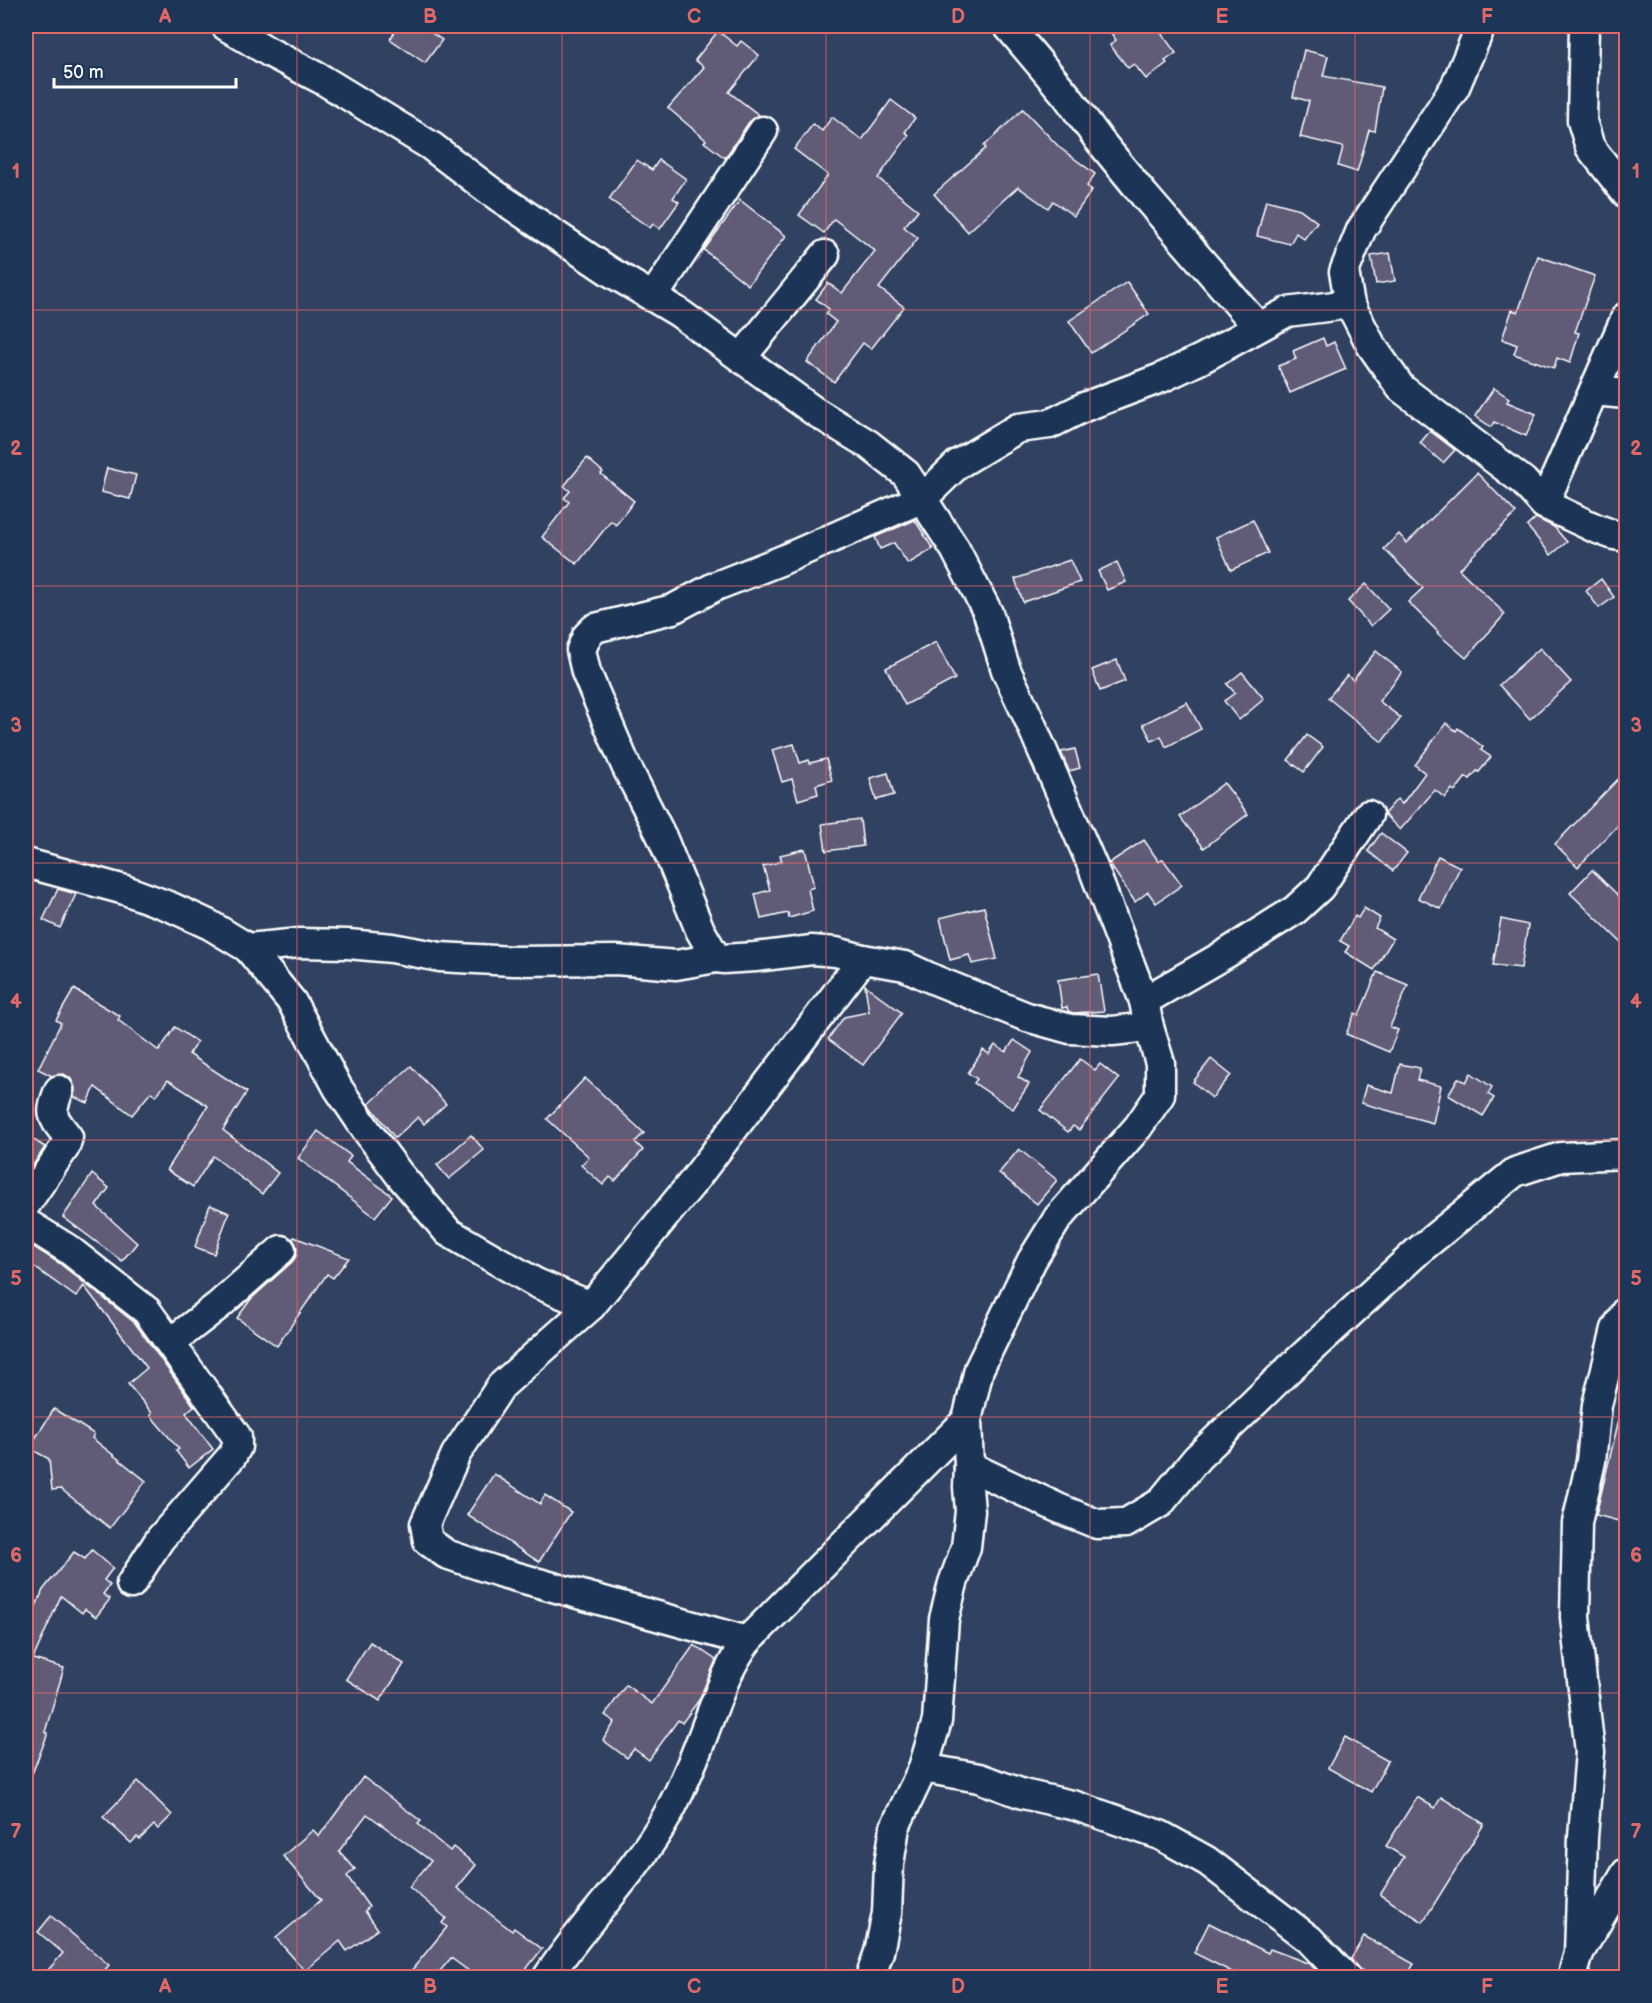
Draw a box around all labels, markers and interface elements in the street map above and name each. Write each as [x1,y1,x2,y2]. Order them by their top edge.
text: A [158,5,172,29]
text: B [423,5,437,29]
text: C [687,5,701,29]
text: D [951,5,965,29]
text: E [1216,5,1229,29]
text: F [1481,5,1493,29]
scale bar [54,51,236,89]
text: 50 m [63,62,104,83]
text: 1 [12,160,20,184]
text: 1 [1632,160,1640,184]
text: 2 [10,437,22,461]
text: 2 [1630,437,1642,461]
text: 3 [10,714,22,738]
text: 3 [1630,714,1642,738]
text: 4 [10,990,22,1014]
text: 4 [1630,990,1642,1014]
text: 5 [10,1267,22,1291]
text: 5 [1630,1267,1642,1291]
text: 6 [10,1544,22,1568]
text: 6 [1630,1544,1642,1568]
text: 7 [10,1820,22,1844]
text: 7 [1630,1820,1642,1844]
text: A [158,1975,172,1999]
text: B [423,1975,437,1999]
text: C [687,1975,701,1999]
text: D [951,1975,965,1999]
text: E [1216,1975,1229,1999]
text: F [1481,1975,1493,1999]

